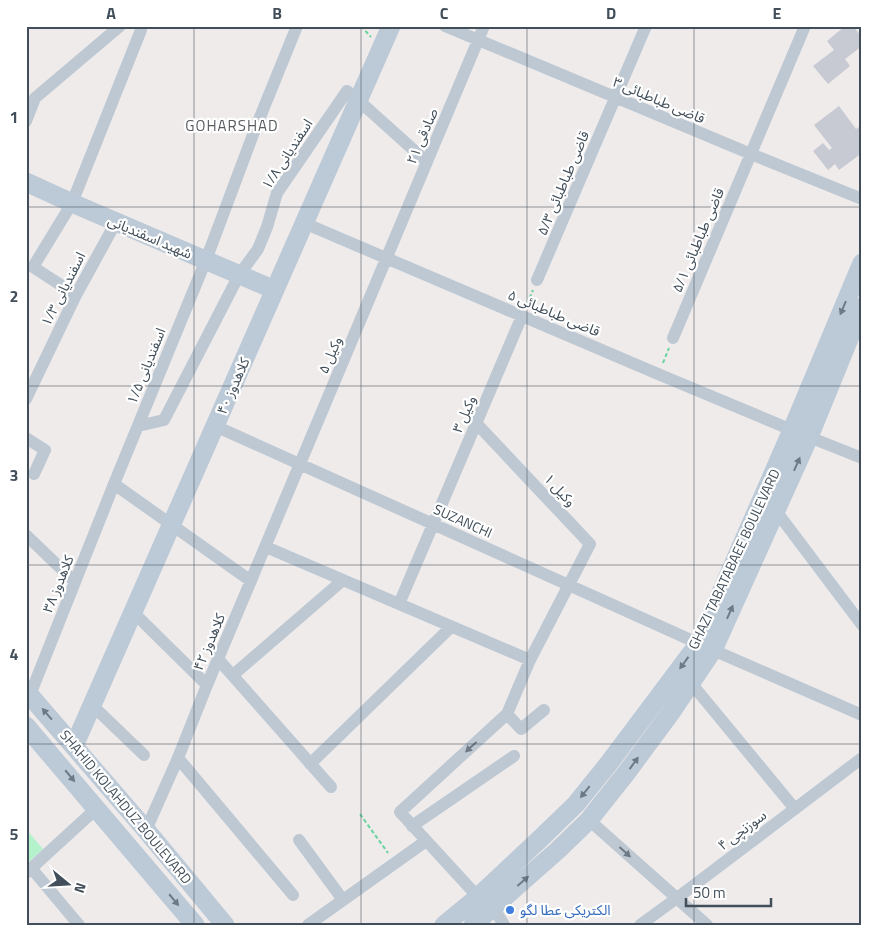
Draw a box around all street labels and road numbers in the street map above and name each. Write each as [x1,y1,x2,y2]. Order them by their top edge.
street label: قاضی طباطبائی ۳ [610,71,709,128]
street label: صادقی ۲۱ [400,104,443,167]
street label: اسفندیانی ۱/۸ [256,114,317,193]
street label: قاضی طباطبائی ۵/۳ [531,127,594,238]
street label: قاضی طباطبائی ۵/۱ [666,184,729,295]
street label: شهید اسفندیانی [105,209,196,264]
street label: اسفندیانی ۱/۳ [35,248,90,329]
street label: قاضی طباطبائی ۵ [505,284,604,341]
street label: اسفندیانی ۱/۵ [121,324,170,407]
street label: وکيل ۵ [312,333,347,377]
street label: کلاهدوز ۴۰ [211,354,254,418]
street label: وکيل ۳ [446,392,481,436]
street label: GHAZI TABATABAEE BOULEVARD [682,465,785,653]
street label: وکيل ۱ [540,468,581,511]
street label: SUZANCHI [430,498,496,543]
street label: کلاهدوز ۳۸ [37,552,79,616]
street label: کلاهدوز ۴۲ [187,610,230,674]
street label: SHAHID KOLAHDUZ BOULEVARD [55,725,197,888]
street label: سوزنچی ۴ [713,804,771,855]

